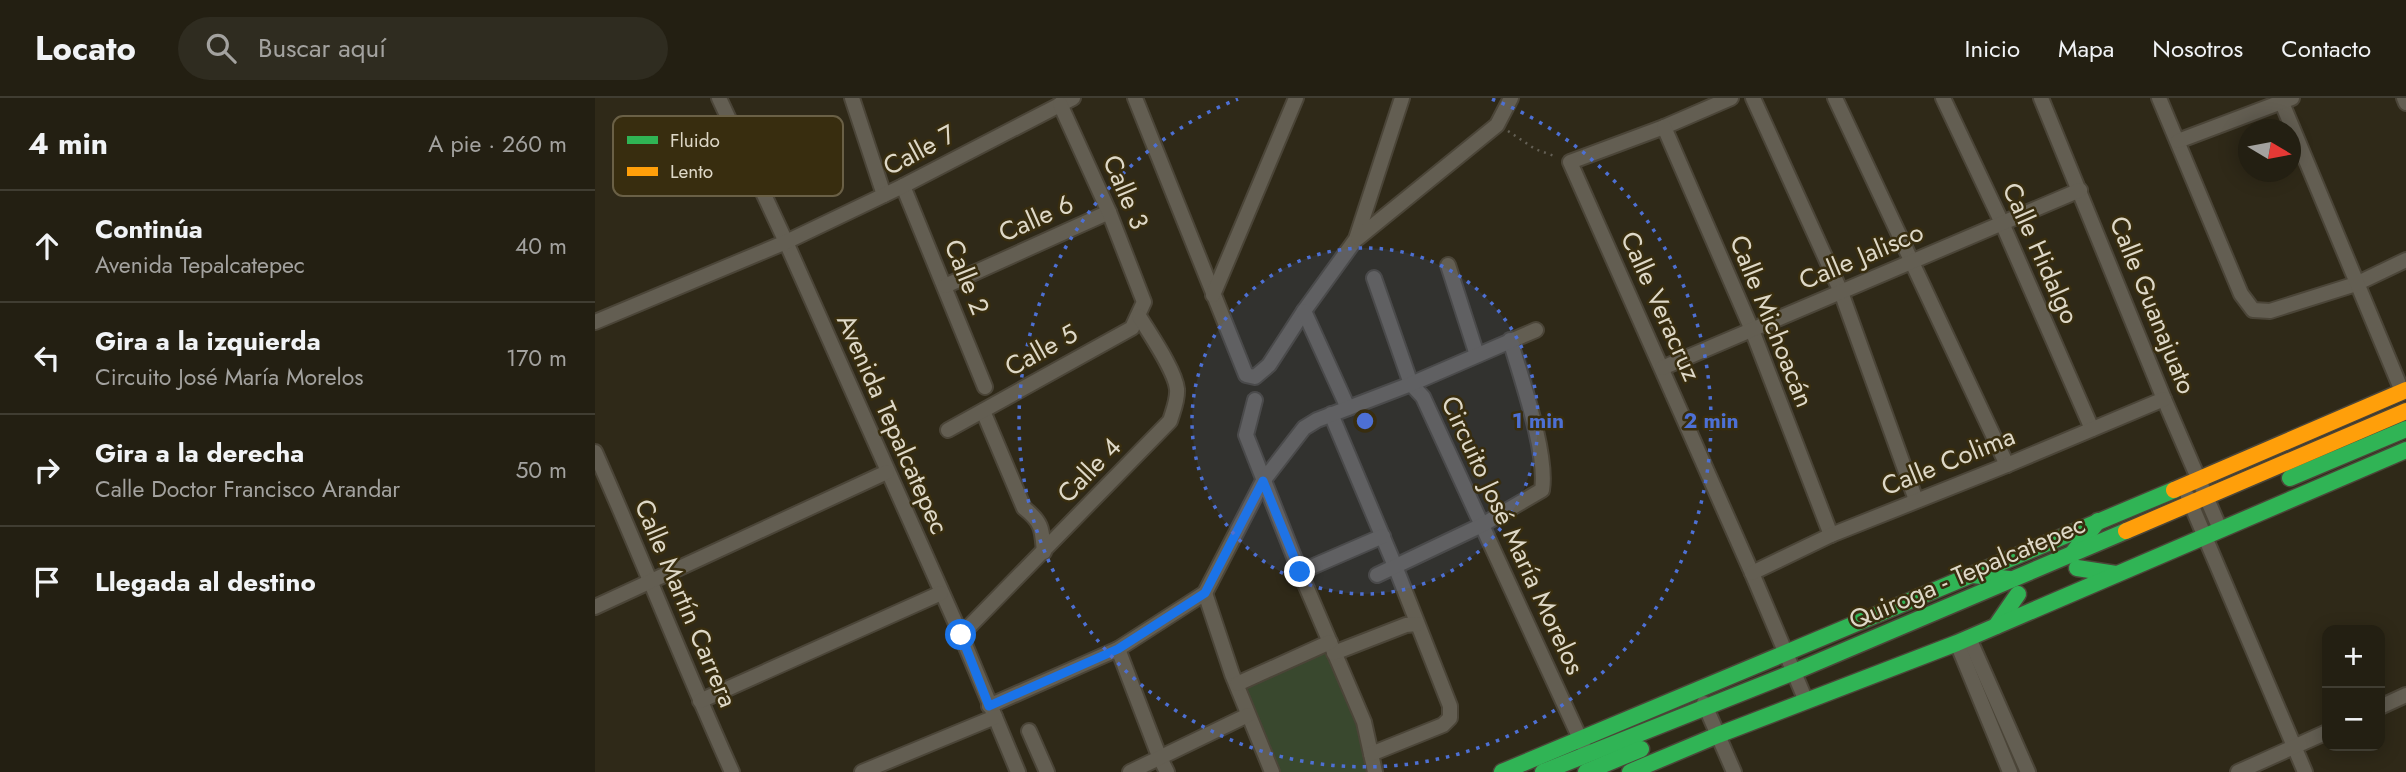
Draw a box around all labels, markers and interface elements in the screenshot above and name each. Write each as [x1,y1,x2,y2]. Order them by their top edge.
search box [178,17,668,80]
text: Locato [35,25,136,72]
icon: search [202,29,240,67]
text: Buscar aquí [258,29,386,67]
text: Inicio [1965,31,2020,66]
text: Mapa [2058,31,2114,66]
text: Nosotros [2152,31,2243,66]
text: Contacto [2281,31,2371,66]
street label: Calle 7 [876,115,962,185]
legend [613,116,843,196]
north arrow [2238,119,2301,182]
text: 4 min [28,122,108,165]
text: A pie · 260 m [428,127,567,161]
text: Fluido [670,127,720,154]
street label: Calle 3 [1093,149,1159,235]
text: Lento [670,158,713,185]
street label: Calle Hidalgo [1993,176,2089,330]
street label: Calle 6 [992,185,1080,251]
text: Continúa [95,210,203,248]
street label: Calle Guanajuato [2100,210,2206,400]
street label: Calle Jalisco [1793,213,1929,299]
street label: Calle Veracruz [1611,225,1711,387]
icon: ahead [28,227,66,265]
text: 40 m [515,229,567,263]
street label: Calle Michoacán [1720,229,1824,413]
street label: Calle 2 [935,234,999,320]
text: Avenida Tepalcatepec [95,248,305,282]
street label: Avenida Tepalcatepec [827,308,959,540]
street label: Calle 5 [998,314,1084,386]
text: Gira a la izquierda [95,322,321,360]
icon: left [28,339,66,377]
text: 170 m [506,341,567,375]
text: Circuito José María Morelos [95,360,364,394]
street label: Circuito José María Morelos [1432,389,1594,681]
text: 1 min [1512,406,1564,436]
text: 2 min [1683,406,1739,436]
centre of rings [1353,409,1377,433]
street label: Calle Colima [1876,417,2020,505]
street label: Calle 4 [1048,429,1130,511]
text: Gira a la derecha [95,434,304,472]
icon: right [28,451,66,489]
text: 50 m [515,453,567,487]
text: Calle Doctor Francisco Arandar [95,472,400,506]
street label: Calle Martín Carrera [625,493,747,713]
street label: Quiroga - Tepalcatepec [1843,505,2091,639]
route end [1284,556,1315,587]
icon: arrive [28,563,66,601]
text: Llegada al destino [95,563,316,601]
route start [945,619,976,650]
map controls [2322,625,2385,751]
button: + [2322,625,2385,688]
button: − [2322,688,2385,751]

